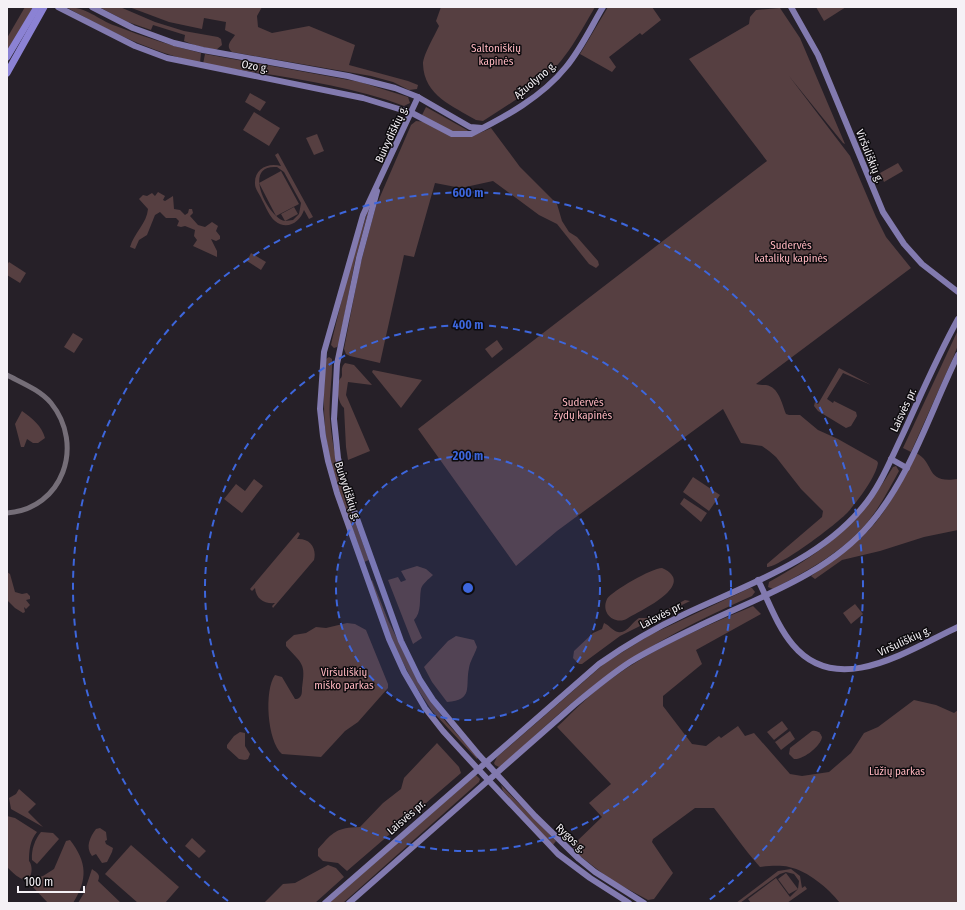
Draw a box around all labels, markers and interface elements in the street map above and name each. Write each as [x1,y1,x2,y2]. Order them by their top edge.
park label: Saltoniškių kapinės [471,42,521,68]
street label: Ozo g. [241,58,269,75]
street label: Ąžuolyno g. [512,59,559,102]
street label: Buivydiškių g. [373,104,410,165]
street label: Viršuliškių g. [853,128,886,185]
text: 600 m [452,186,484,200]
park label: Sudervės katalikų kapinės [754,239,828,265]
text: 400 m [453,318,483,332]
street label: Laisvės pr. [888,387,919,434]
park label: Sudervės žydų kapinės [554,396,612,422]
text: 200 m [452,449,483,463]
street label: Buivydiškių g. [332,460,363,522]
centre of rings [461,581,475,595]
street label: Laisvės pr. [638,599,685,632]
street label: Viršuliškių g. [876,624,933,659]
park label: Viršuliškių miško parkas [314,666,374,692]
park label: Lūžių parkas [869,765,925,778]
street label: Laisvės pr. [385,797,428,837]
street label: Rygos g. [553,821,588,856]
scale bar [18,868,84,894]
text: 100 m [24,875,53,889]

